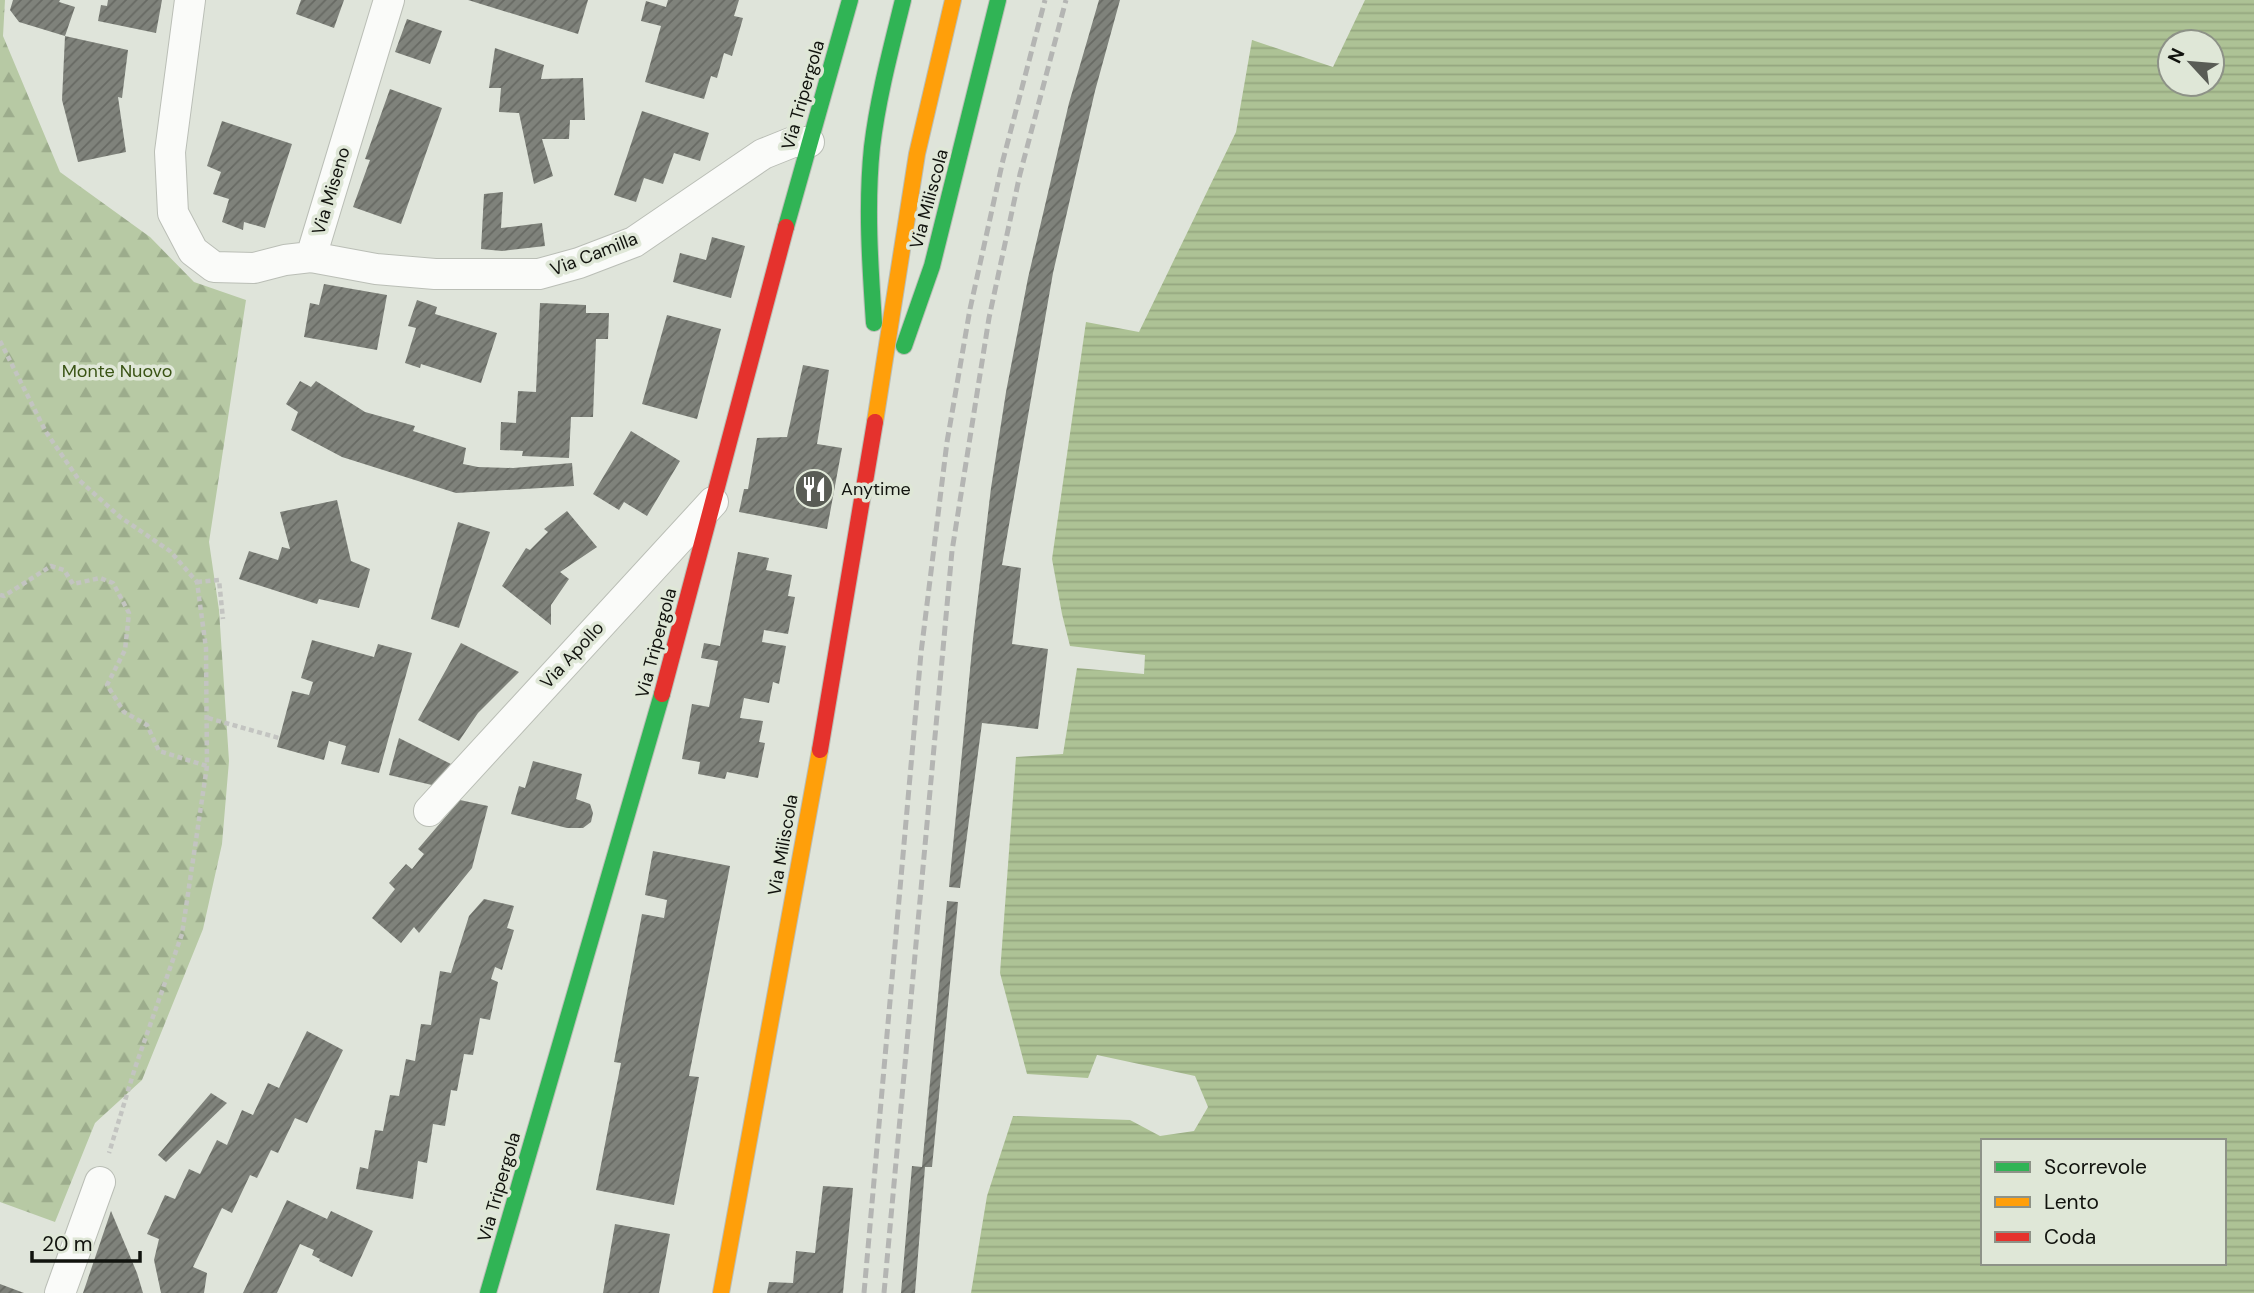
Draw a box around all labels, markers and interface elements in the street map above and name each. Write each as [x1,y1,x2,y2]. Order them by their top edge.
north arrow [2156,28,2226,98]
street label: Via Tripergola [776,37,830,153]
text: N [2162,44,2190,67]
street label: Via Miseno [306,144,356,238]
street label: Via Miliscola [904,146,954,252]
street label: Via Camilla [547,226,641,282]
park label: Monte Nuovo [62,359,172,383]
restaurant icon: Anytime [793,468,835,510]
place label: Anytime [841,477,911,501]
street label: Via Tripergola [630,585,682,701]
street label: Via Apollo [535,616,609,694]
street label: Via Miliscola [762,792,804,898]
street label: Via Tripergola [472,1129,526,1245]
legend [1981,1139,2226,1265]
text: Scorrevole [2044,1153,2147,1181]
text: Lento [2044,1188,2099,1216]
scale bar [32,1220,140,1264]
text: Coda [2044,1223,2096,1251]
text: 20 m [42,1230,93,1258]

